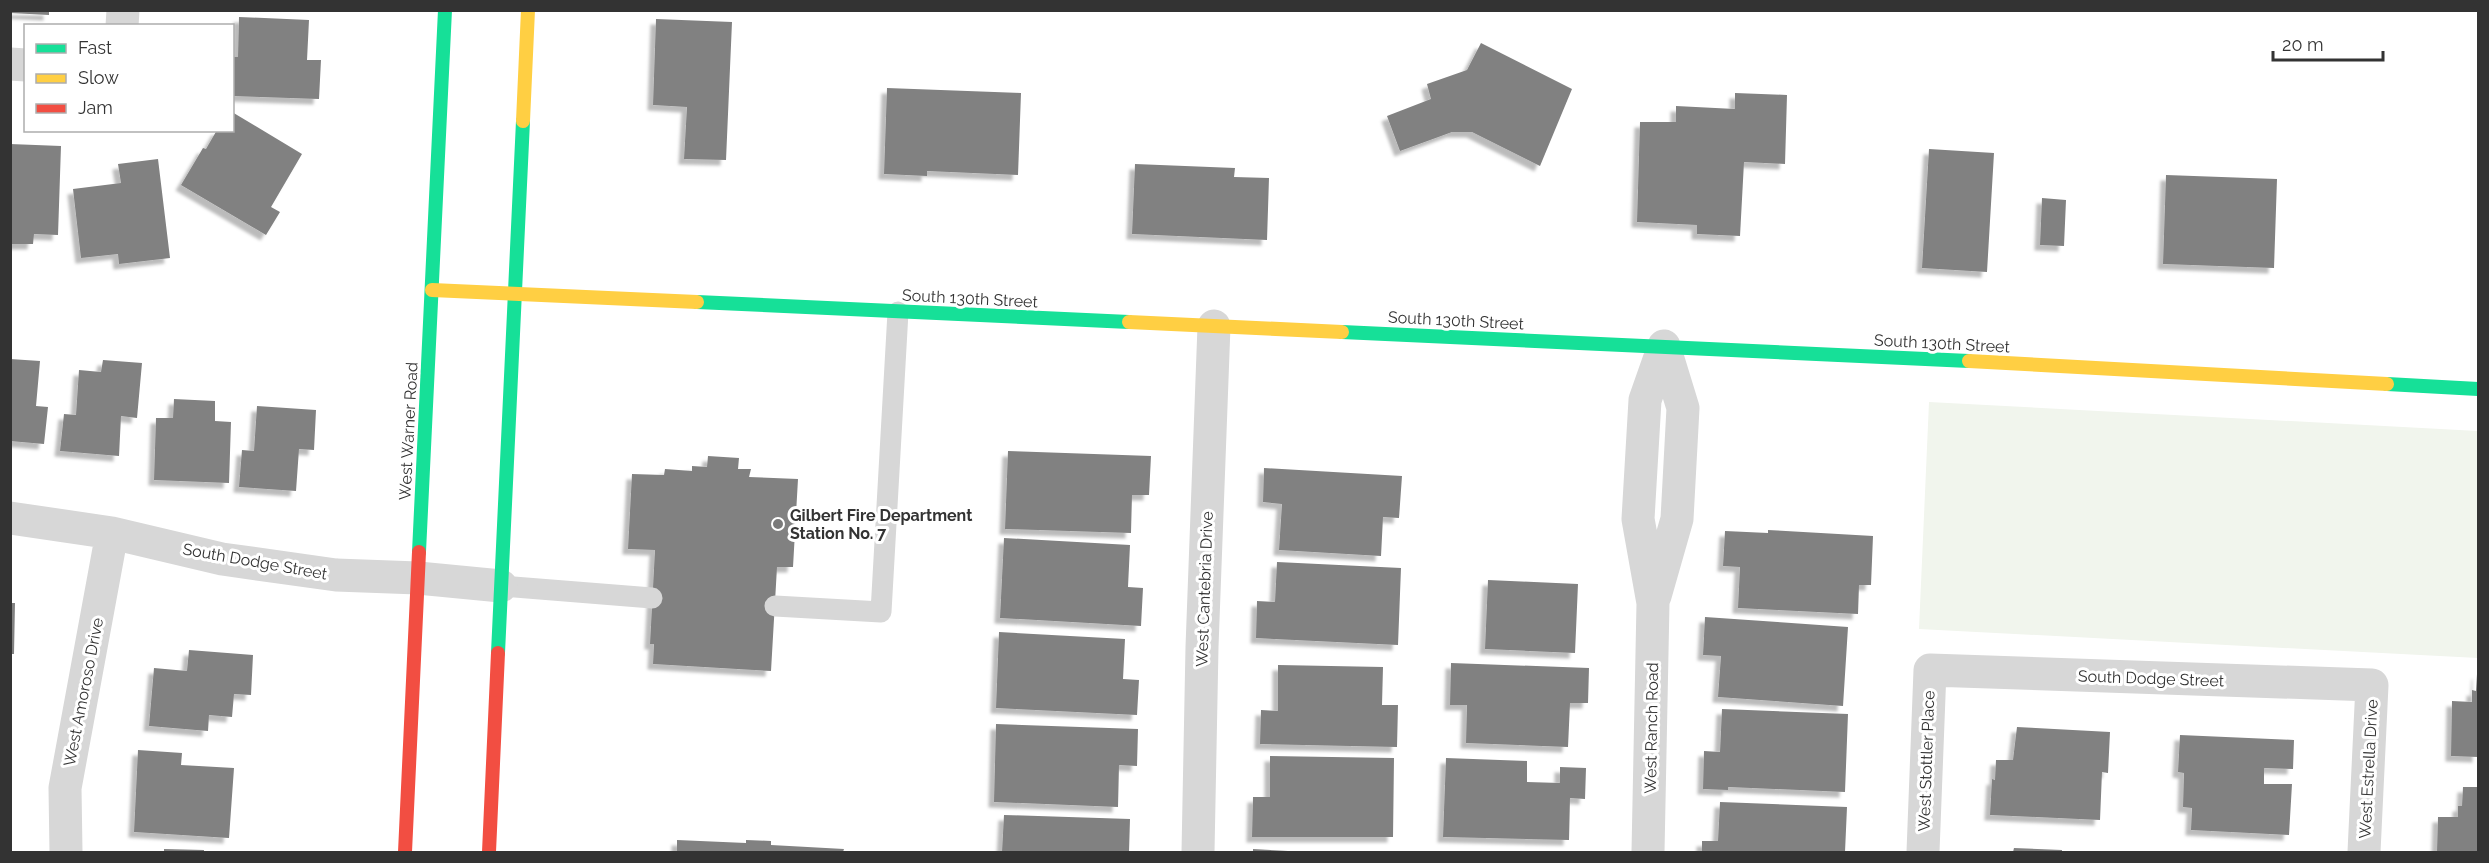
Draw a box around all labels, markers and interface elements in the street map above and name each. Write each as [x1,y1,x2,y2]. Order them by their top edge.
legend [24,24,234,132]
scale bar [2273,24,2382,62]
text: 20 m [2282,34,2324,55]
text: Fast [78,37,112,58]
text: Slow [78,67,119,88]
text: Jam [78,97,113,118]
street label: South 130th Street [902,285,1039,312]
street label: South 130th Street [1388,307,1525,334]
street label: South 130th Street [1874,330,2011,357]
street label: West Warner Road [395,361,422,501]
place label: Gilbert Fire Department Station No. 7 [790,506,972,543]
street label: West Cantebria Drive [1192,511,1217,667]
marker: Gilbert Fire Department Station No. 7 [771,517,785,531]
street label: South Dodge Street [181,539,329,584]
street label: West Amoroso Drive [60,616,107,768]
street label: West Ranch Road [1641,662,1662,794]
street label: South Dodge Street [2078,666,2225,691]
street label: West Stottler Place [1915,690,1938,832]
street label: West Estrella Drive [2355,699,2382,839]

